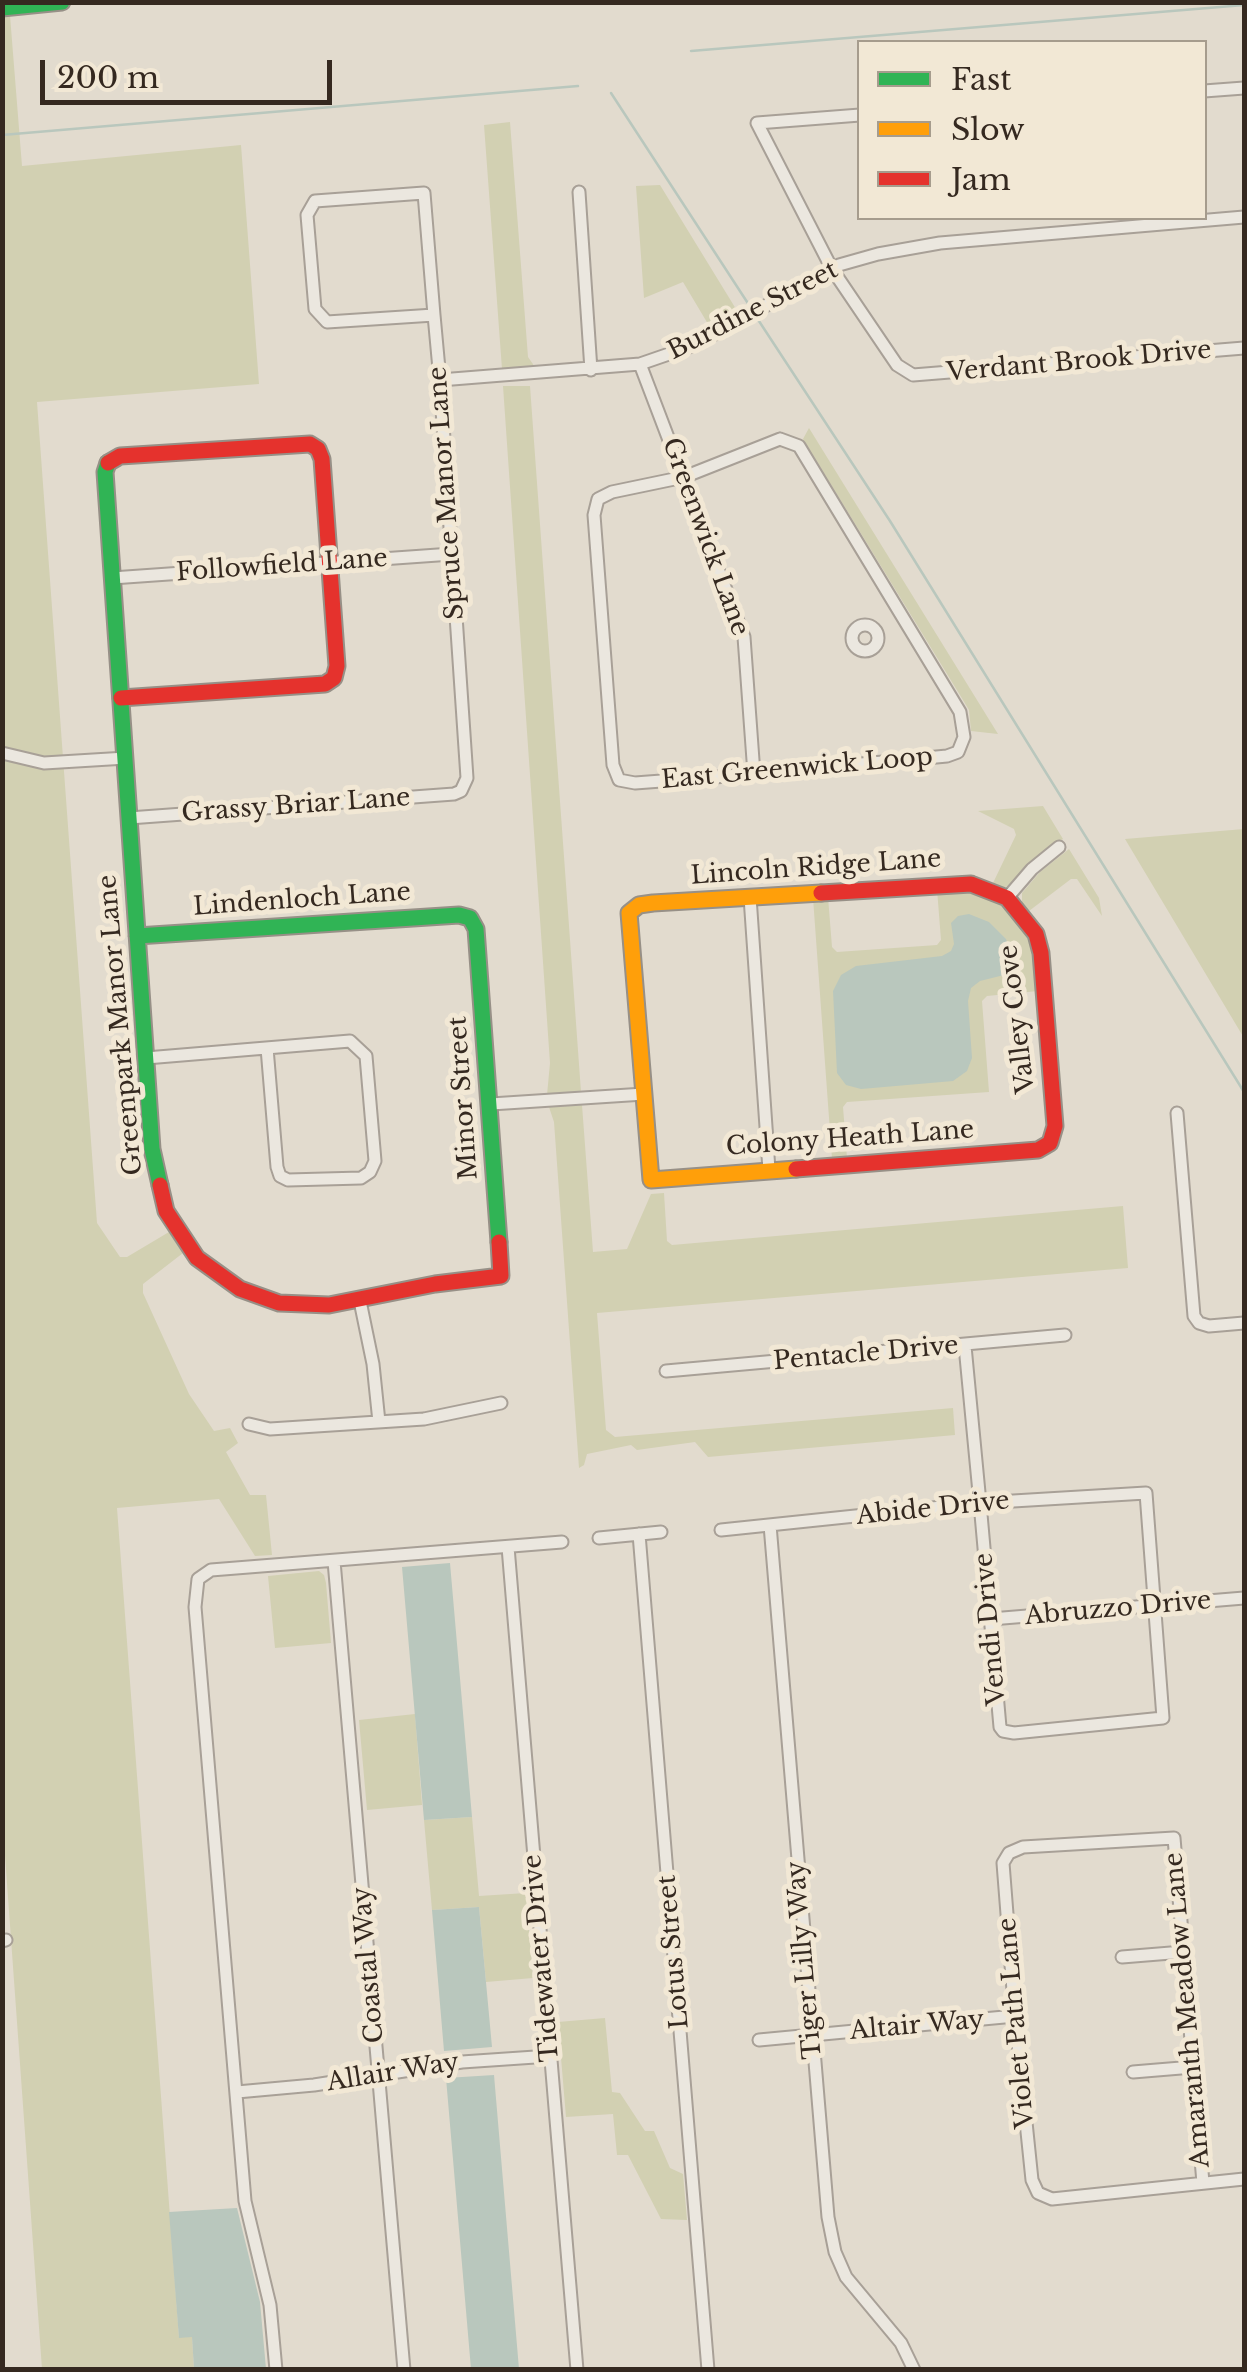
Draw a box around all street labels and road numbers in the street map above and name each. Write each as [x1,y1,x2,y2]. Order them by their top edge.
street label: Burdine Street [663,255,843,367]
street label: Verdant Brook Drive [945,335,1213,389]
street label: Spruce Manor Lane [423,365,471,621]
street label: Greenwick Lane [655,434,755,640]
street label: Followfield Lane [175,544,389,588]
street label: East Greenwick Loop [660,742,934,796]
street label: Grassy Briar Lane [181,783,411,829]
street label: Lincoln Ridge Lane [690,844,942,892]
street label: Greenpark Manor Lane [93,873,149,1177]
street label: Lindenloch Lane [192,877,412,923]
street label: Valley Cove [994,943,1042,1095]
street label: Minor Street [443,1015,485,1181]
street label: Colony Heath Lane [725,1115,975,1163]
street label: Pentacle Drive [772,1331,960,1377]
street label: Abide Drive [855,1486,1011,1532]
street label: Vendi Drive [969,1551,1013,1707]
street label: Abruzzo Drive [1023,1586,1213,1632]
street label: Amaranth Meadow Lane [1159,1851,1217,2169]
street label: Tidewater Drive [518,1853,566,2063]
street label: Tiger Lilly Way [781,1860,829,2060]
street label: Lotus Street [652,1874,696,2030]
street label: Coastal Way [347,1886,391,2044]
street label: Violet Path Lane [993,1916,1041,2130]
street label: Altair Way [849,2005,985,2047]
street label: Allair Way [325,2048,461,2098]

